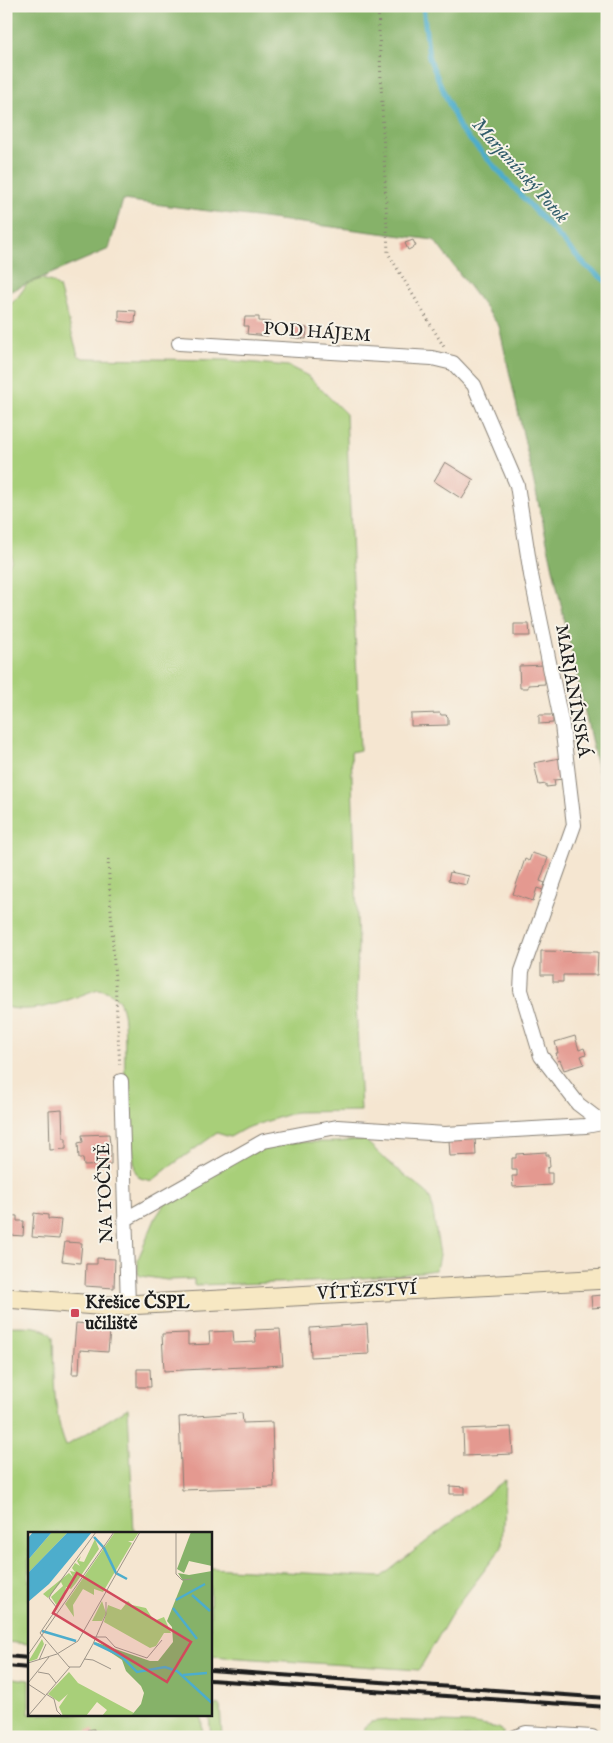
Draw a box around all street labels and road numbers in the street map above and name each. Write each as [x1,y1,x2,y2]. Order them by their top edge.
street label: POD HÁJEM [263,316,372,348]
street label: MARJANÍNSKÁ [549,622,597,760]
street label: NA TOČNĚ [91,1143,119,1244]
street label: VÍTĚZSTVÍ [315,1276,419,1306]

